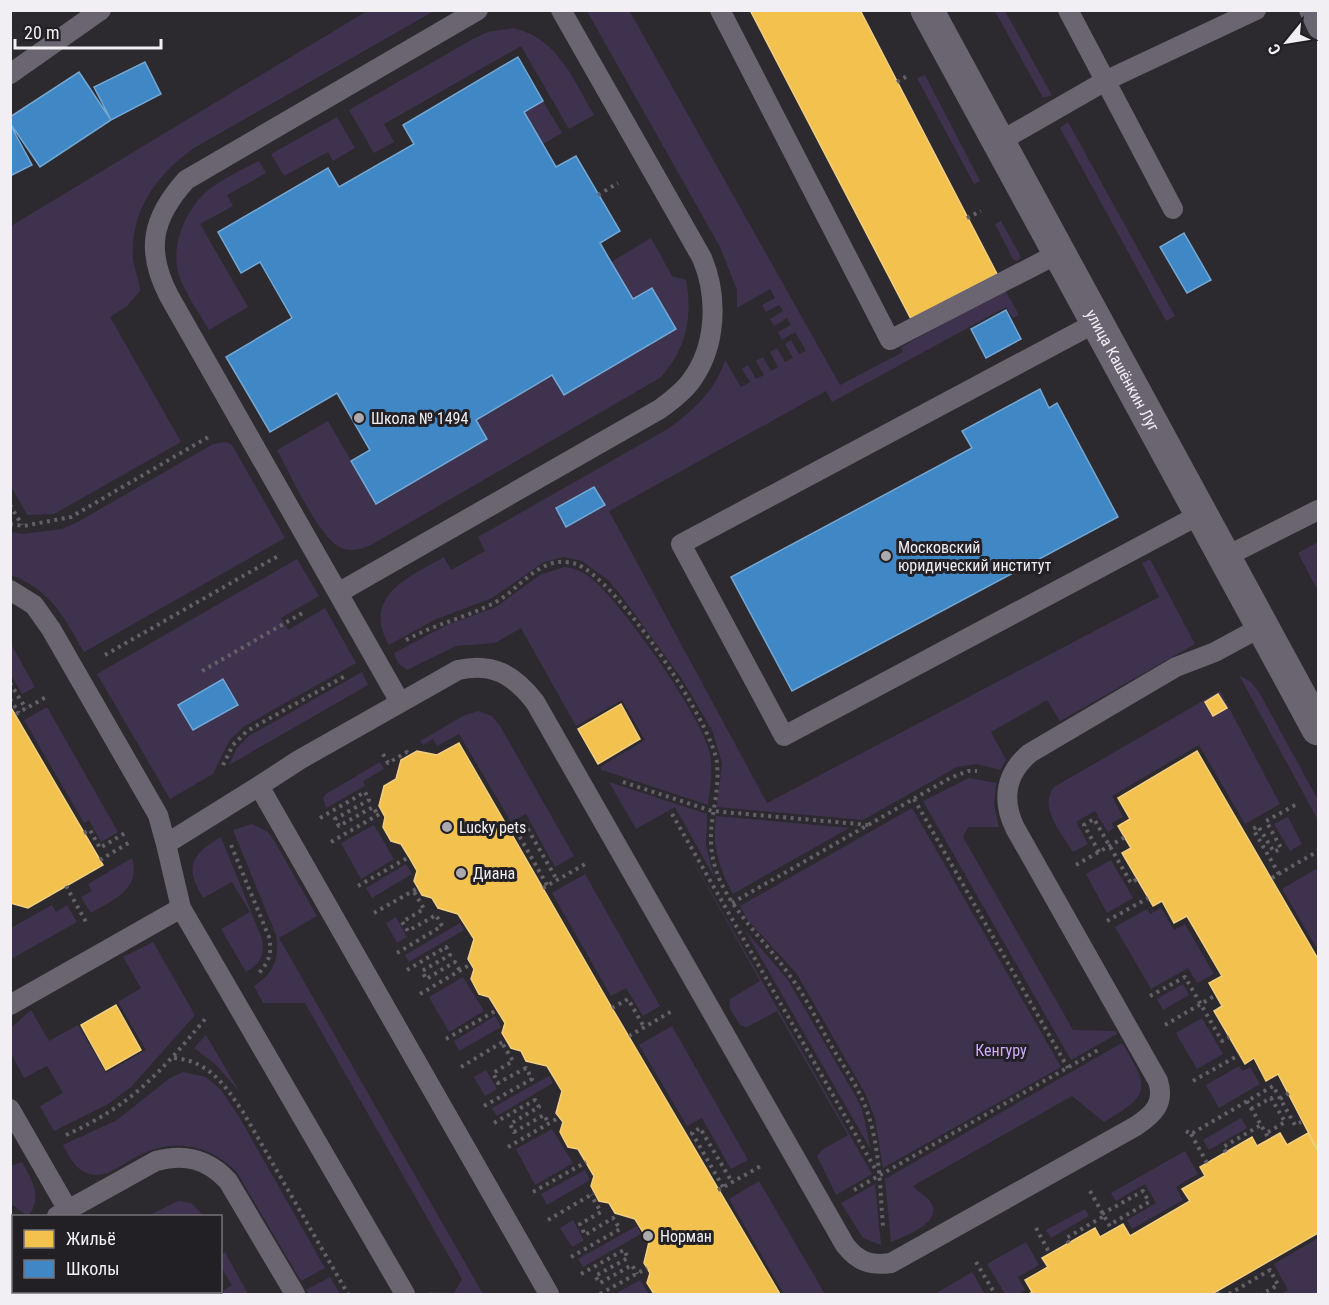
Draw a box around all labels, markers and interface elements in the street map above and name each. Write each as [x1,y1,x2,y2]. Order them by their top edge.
scale bar [15,12,160,50]
north arrow [1257,12,1317,72]
text: 20 m [24,22,59,43]
text: С [1264,41,1285,58]
street label: улица Кашёнкин Луг [1082,306,1163,435]
place label: Школа № 1494 [371,409,469,428]
marker: Школа № 1494 [352,411,366,425]
place label: Московский юридический институт [898,538,1051,575]
marker: Московский юридический институт [879,549,893,563]
place label: Lucky pets [459,818,526,837]
marker: Lucky pets [440,820,454,834]
place label: Диана [473,864,515,883]
marker: Диана [454,866,468,880]
park label: Кенгуру [975,1041,1027,1060]
legend [12,1215,222,1293]
place label: Норман [660,1227,712,1246]
text: Жильё [66,1228,116,1249]
marker: Норман [641,1229,655,1243]
text: Школы [66,1258,119,1279]

